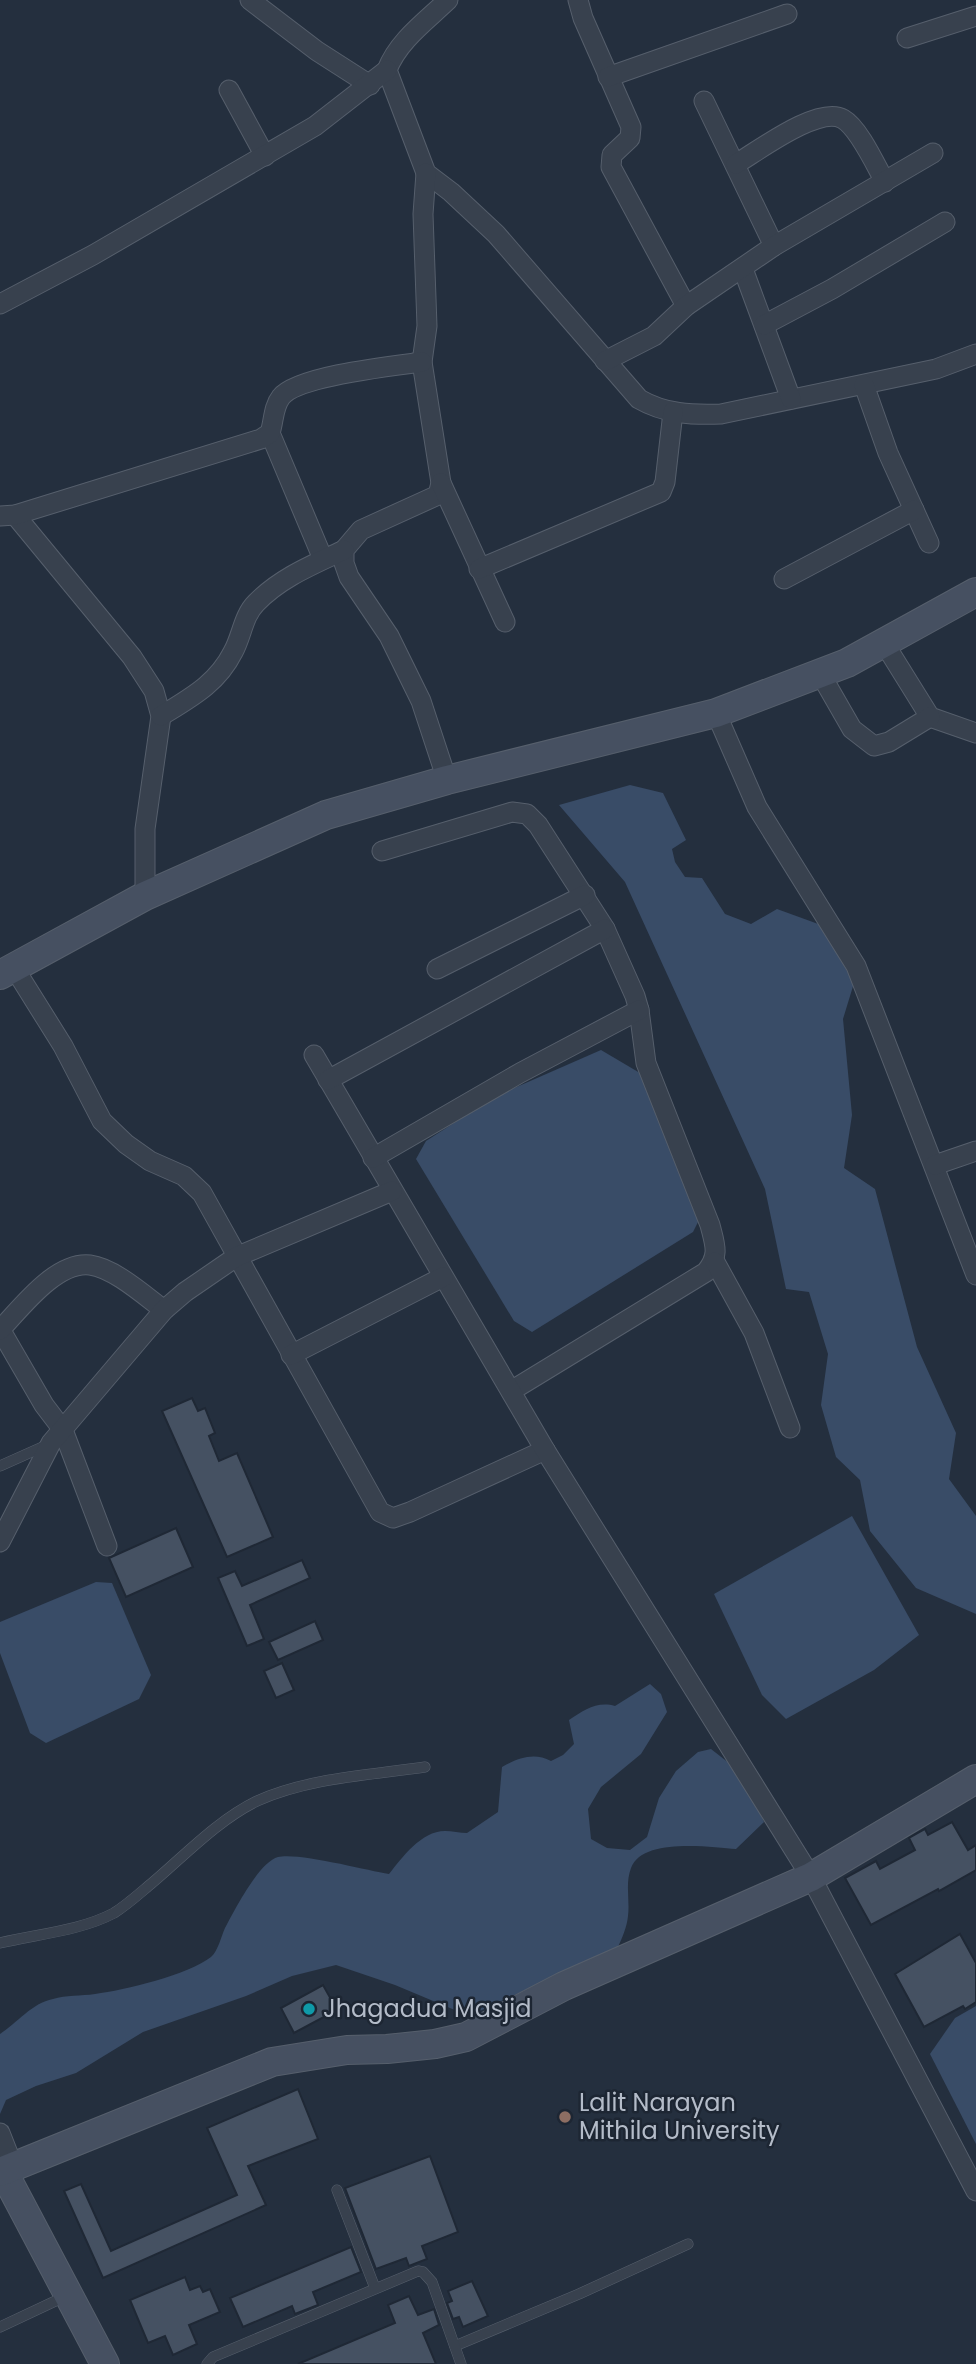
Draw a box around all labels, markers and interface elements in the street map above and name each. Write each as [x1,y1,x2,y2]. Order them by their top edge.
place label: Jhagadua Masjid [323,1992,531,2025]
marker: Jhagadua Masjid [301,2001,317,2017]
place label: Lalit Narayan Mithila University [579,2086,780,2147]
marker: Lalit Narayan Mithila University [557,2109,573,2125]

